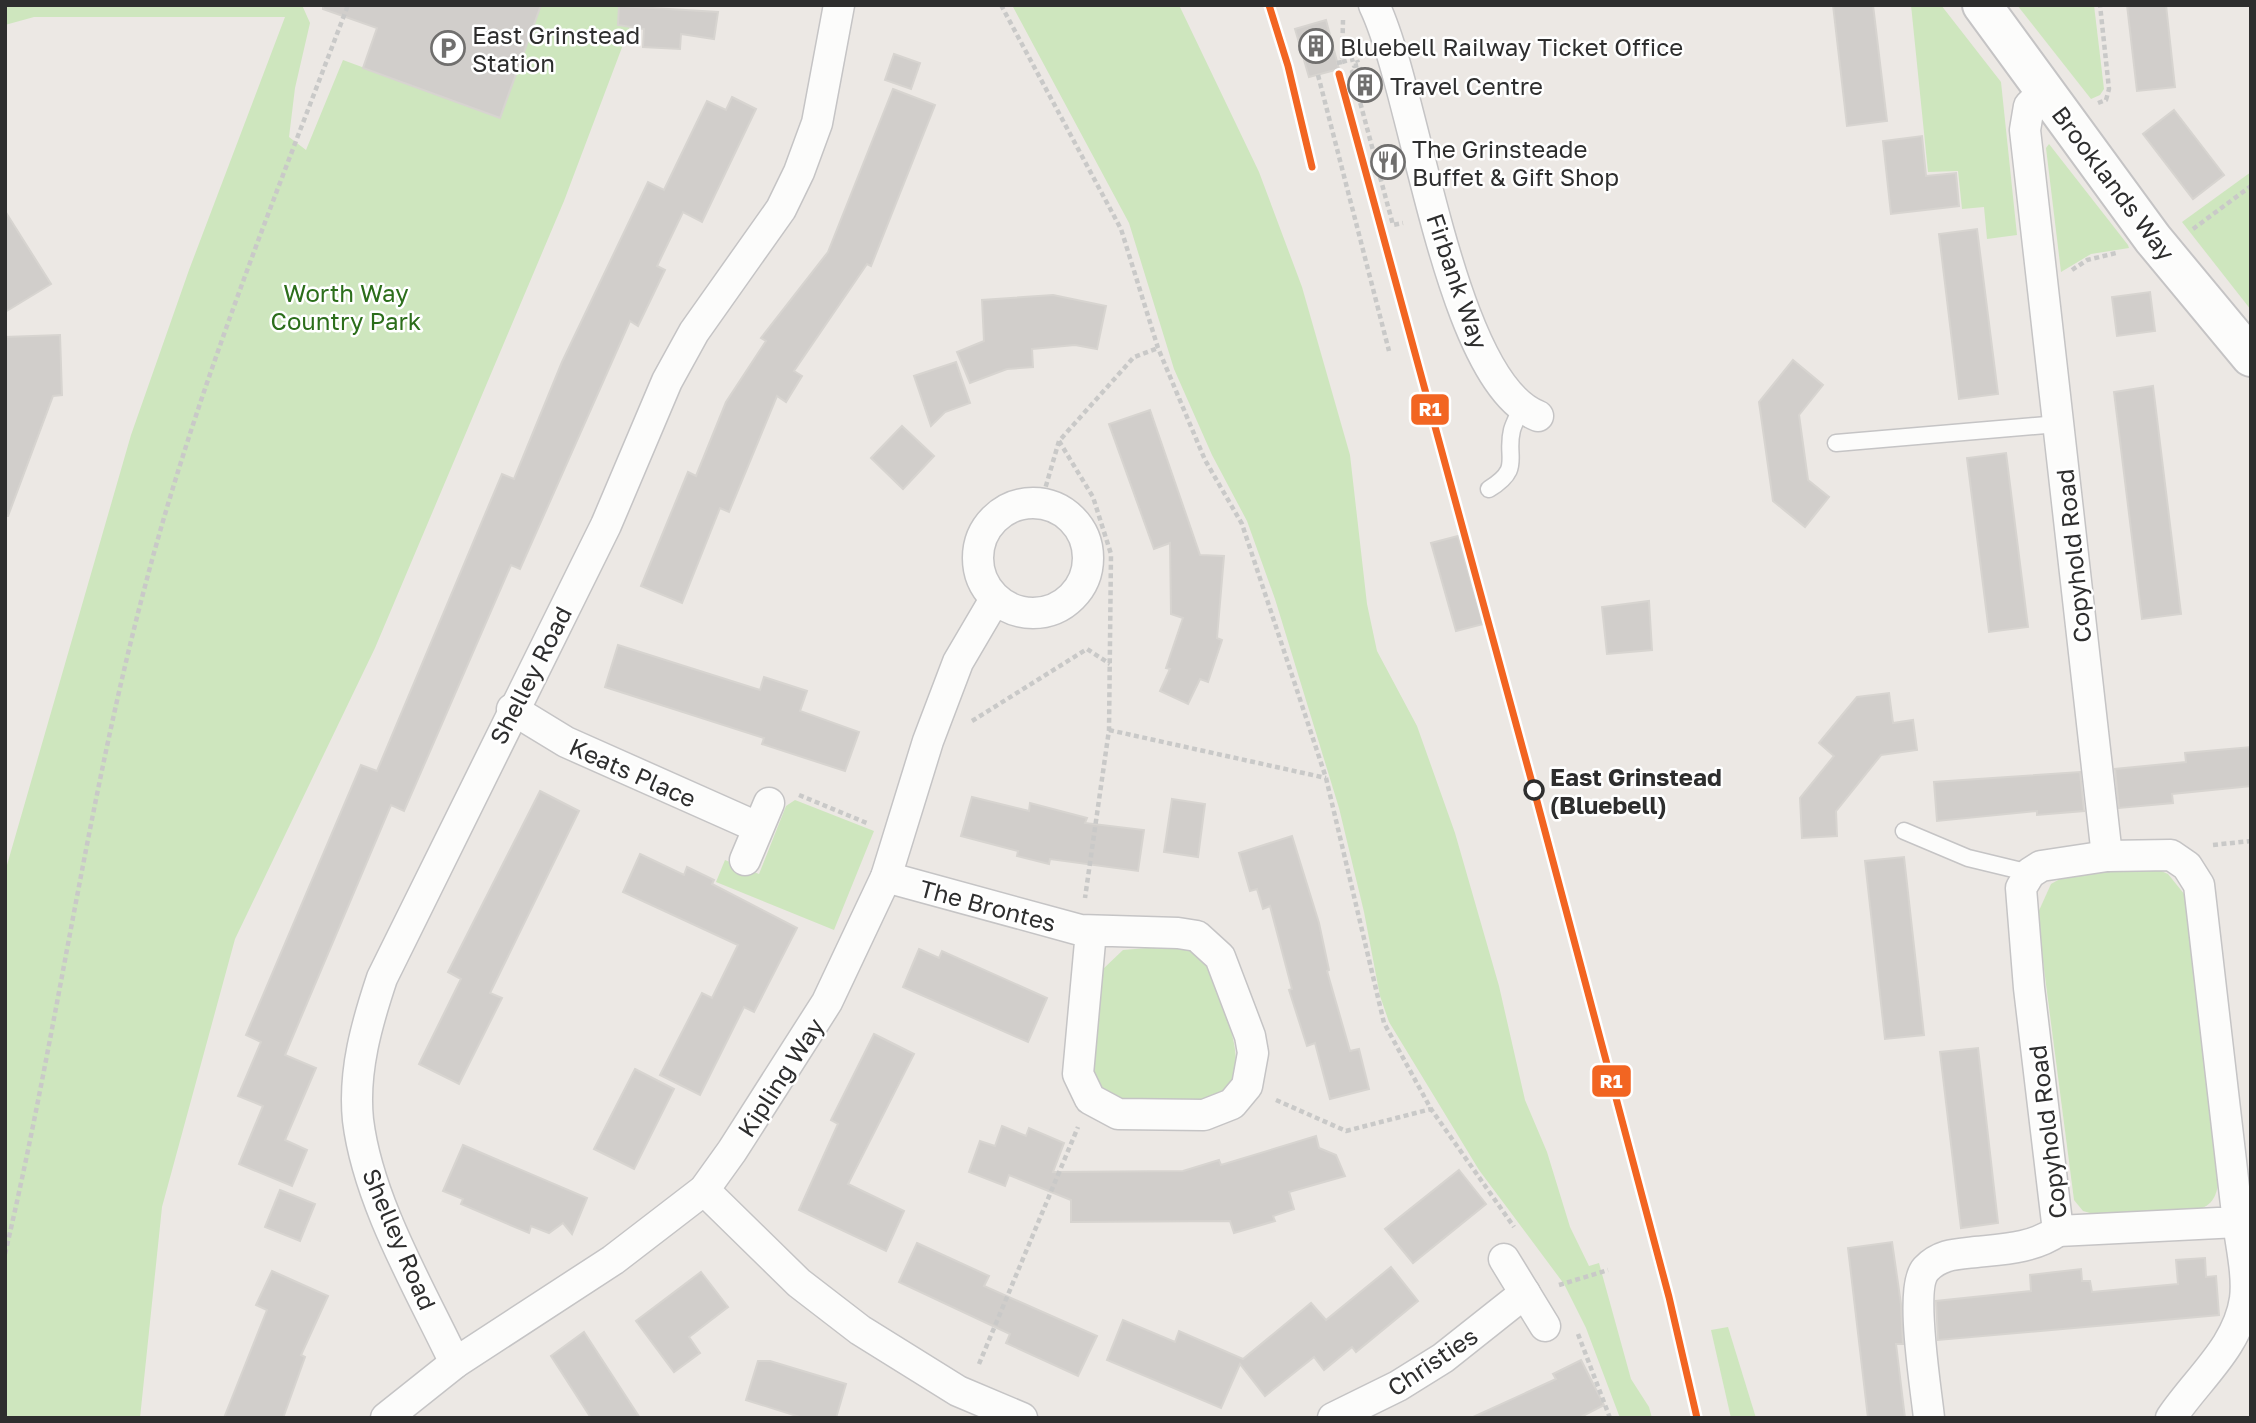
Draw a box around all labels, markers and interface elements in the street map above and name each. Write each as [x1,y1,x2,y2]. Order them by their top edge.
place label: East Grinstead Station [472,20,640,77]
building icon: Bluebell Railway Ticket Office [1297,27,1335,65]
parking icon: East Grinstead Station [429,29,467,67]
place label: Bluebell Railway Ticket Office [1340,32,1683,61]
building icon: Travel Centre [1346,66,1384,104]
place label: Travel Centre [1390,71,1543,100]
street label: Brooklands Way [2047,100,2181,266]
place label: The Grinsteade Buffet & Gift Shop [1412,134,1619,191]
restaurant icon: The Grinsteade Buffet & Gift Shop [1369,143,1407,181]
street label: Firbank Way [1421,209,1495,353]
park label: Worth Way Country Park [271,278,421,335]
line badge: R1 [1410,393,1450,426]
text: R1 [1419,397,1442,420]
street label: Copyhold Road [2049,468,2097,644]
street label: Shelley Road [483,601,577,749]
street label: Keats Place [565,731,701,813]
place label: East Grinstead (Bluebell) [1550,762,1722,819]
marker: East Grinstead (Bluebell) [1524,780,1544,800]
street label: The Brontes [917,873,1059,937]
street label: Kipling Way [731,1012,829,1142]
street label: Copyhold Road [2022,1044,2072,1220]
line badge: R1 [1591,1064,1632,1098]
text: R1 [1600,1069,1623,1092]
street label: Shelley Road [357,1164,443,1314]
street label: Christies [1382,1320,1482,1402]

